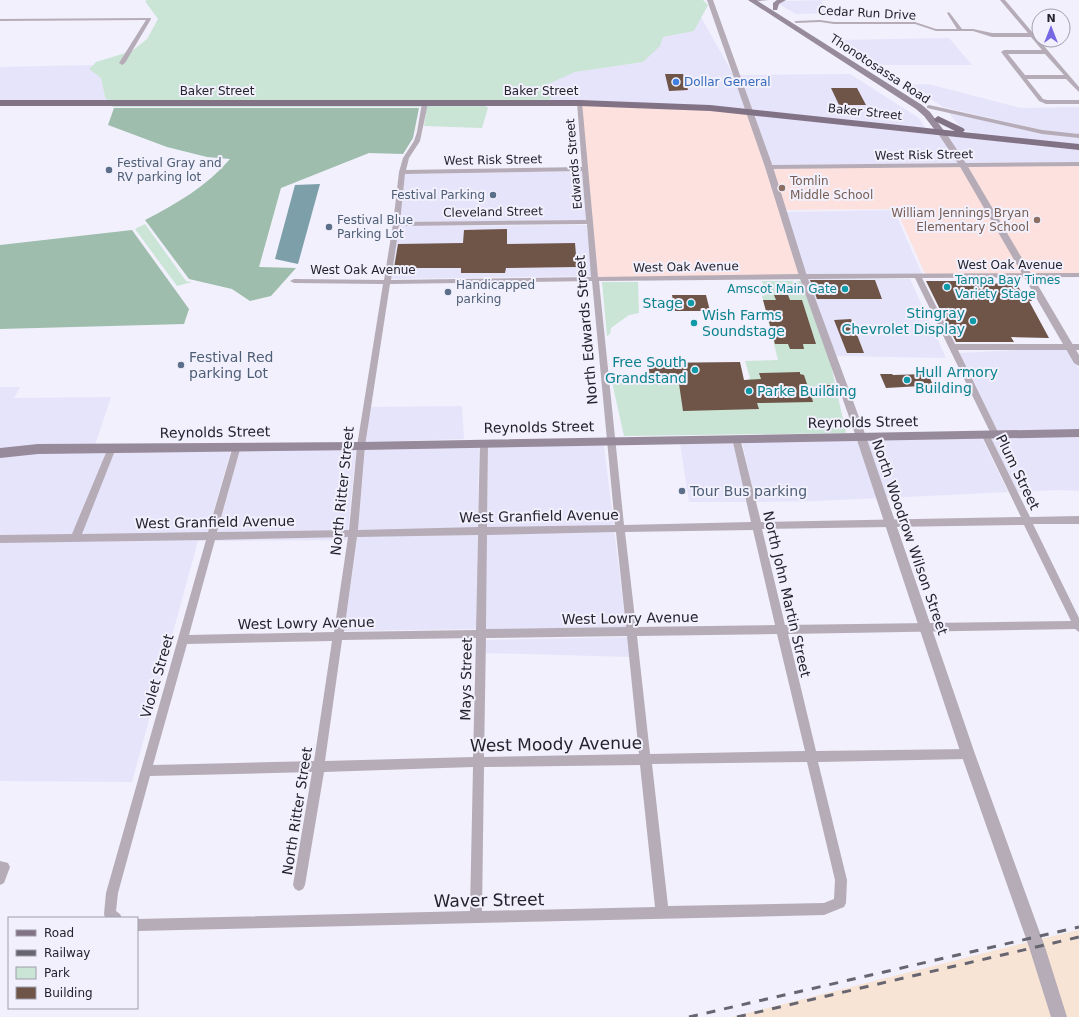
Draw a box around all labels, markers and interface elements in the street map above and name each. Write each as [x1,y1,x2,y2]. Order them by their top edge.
street label: Cedar Run Drive [818,3,916,23]
north arrow [1031,8,1071,48]
text: N [1046,12,1056,25]
street label: Thonotosassa Road [826,31,933,107]
place label: Dollar General [684,75,771,89]
marker: Dollar General [671,77,681,87]
street label: Baker Street [180,84,255,98]
street label: Baker Street [504,84,579,98]
street label: Baker Street [827,101,903,123]
street label: Edwards Street [563,118,585,210]
street label: West Risk Street [875,147,974,163]
street label: West Risk Street [444,152,543,168]
place label: Festival Gray and RV parking lot [117,156,222,184]
marker: Festival Gray and RV parking lot [104,165,114,175]
place label: Tomlin Middle School [789,174,873,202]
marker: Tomlin Middle School [777,183,787,193]
place label: Festival Parking [391,188,485,202]
marker: Festival Parking [488,190,498,200]
street label: Cleveland Street [443,204,543,220]
place label: William Jennings Bryan Elementary School [891,206,1029,234]
place label: Festival Blue Parking Lot [337,213,413,241]
marker: William Jennings Bryan Elementary School [1032,215,1042,225]
marker: Festival Blue Parking Lot [324,222,334,232]
street label: North Edwards Street [571,254,601,405]
street label: West Oak Avenue [957,258,1063,272]
street label: West Oak Avenue [633,259,739,275]
street label: West Oak Avenue [310,263,416,277]
place label: Tampa Bay Times Variety Stage [954,273,1060,301]
place label: Handicapped parking [456,278,535,306]
place label: Amscot Main Gate [727,282,837,296]
marker: Tampa Bay Times Variety Stage [942,282,952,292]
marker: Amscot Main Gate [840,284,850,294]
marker: Handicapped parking [443,287,453,297]
place label: Stage [643,295,683,311]
marker: Stage [686,298,696,308]
place label: Stingray Chevrolet Display [841,305,965,337]
place label: Wish Farms Soundstage [702,307,785,339]
marker: Stingray Chevrolet Display [968,316,978,326]
marker: Wish Farms Soundstage [689,318,699,328]
place label: Festival Red parking Lot [189,349,273,381]
place label: Free South Grandstand [605,354,687,386]
marker: Festival Red parking Lot [176,360,186,370]
place label: Hull Armory Building [915,364,998,396]
marker: Free South Grandstand [690,365,700,375]
marker: Hull Armory Building [902,375,912,385]
place label: Parke Building [757,383,857,399]
marker: Parke Building [744,386,754,396]
street label: Reynolds Street [808,413,919,431]
street label: Reynolds Street [484,418,595,436]
street label: Reynolds Street [160,423,271,441]
street label: North Ritter Street [327,425,357,556]
street label: Plum Street [993,432,1043,513]
street label: North Woodrow Wilson Street [869,437,951,637]
place label: Tour Bus parking [689,483,807,499]
marker: Tour Bus parking [677,486,687,496]
street label: West Granfield Avenue [459,507,619,525]
street label: North John Martin Street [760,509,814,679]
street label: West Granfield Avenue [135,513,295,531]
street label: West Lowry Avenue [561,609,699,627]
street label: West Lowry Avenue [237,614,375,632]
street label: Violet Street [137,632,177,720]
street label: Mays Street [457,637,475,721]
street label: West Moody Avenue [470,732,642,756]
street label: North Ritter Street [279,745,315,876]
street label: Waver Street [433,889,545,911]
legend [8,917,138,1009]
text: Road [44,926,74,940]
text: Railway [44,946,90,960]
text: Park [44,966,70,980]
text: Building [44,986,93,1000]

